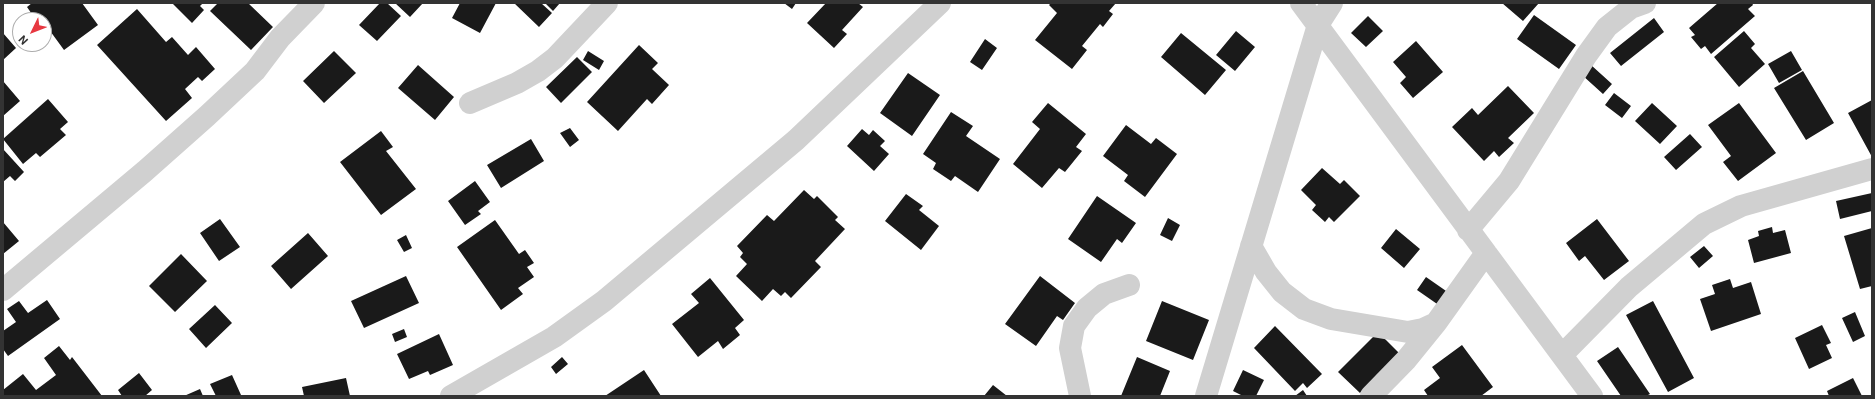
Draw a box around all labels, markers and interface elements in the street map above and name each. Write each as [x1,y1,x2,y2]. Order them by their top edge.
north arrow [12,12,52,52]
text: N [16,33,31,47]

